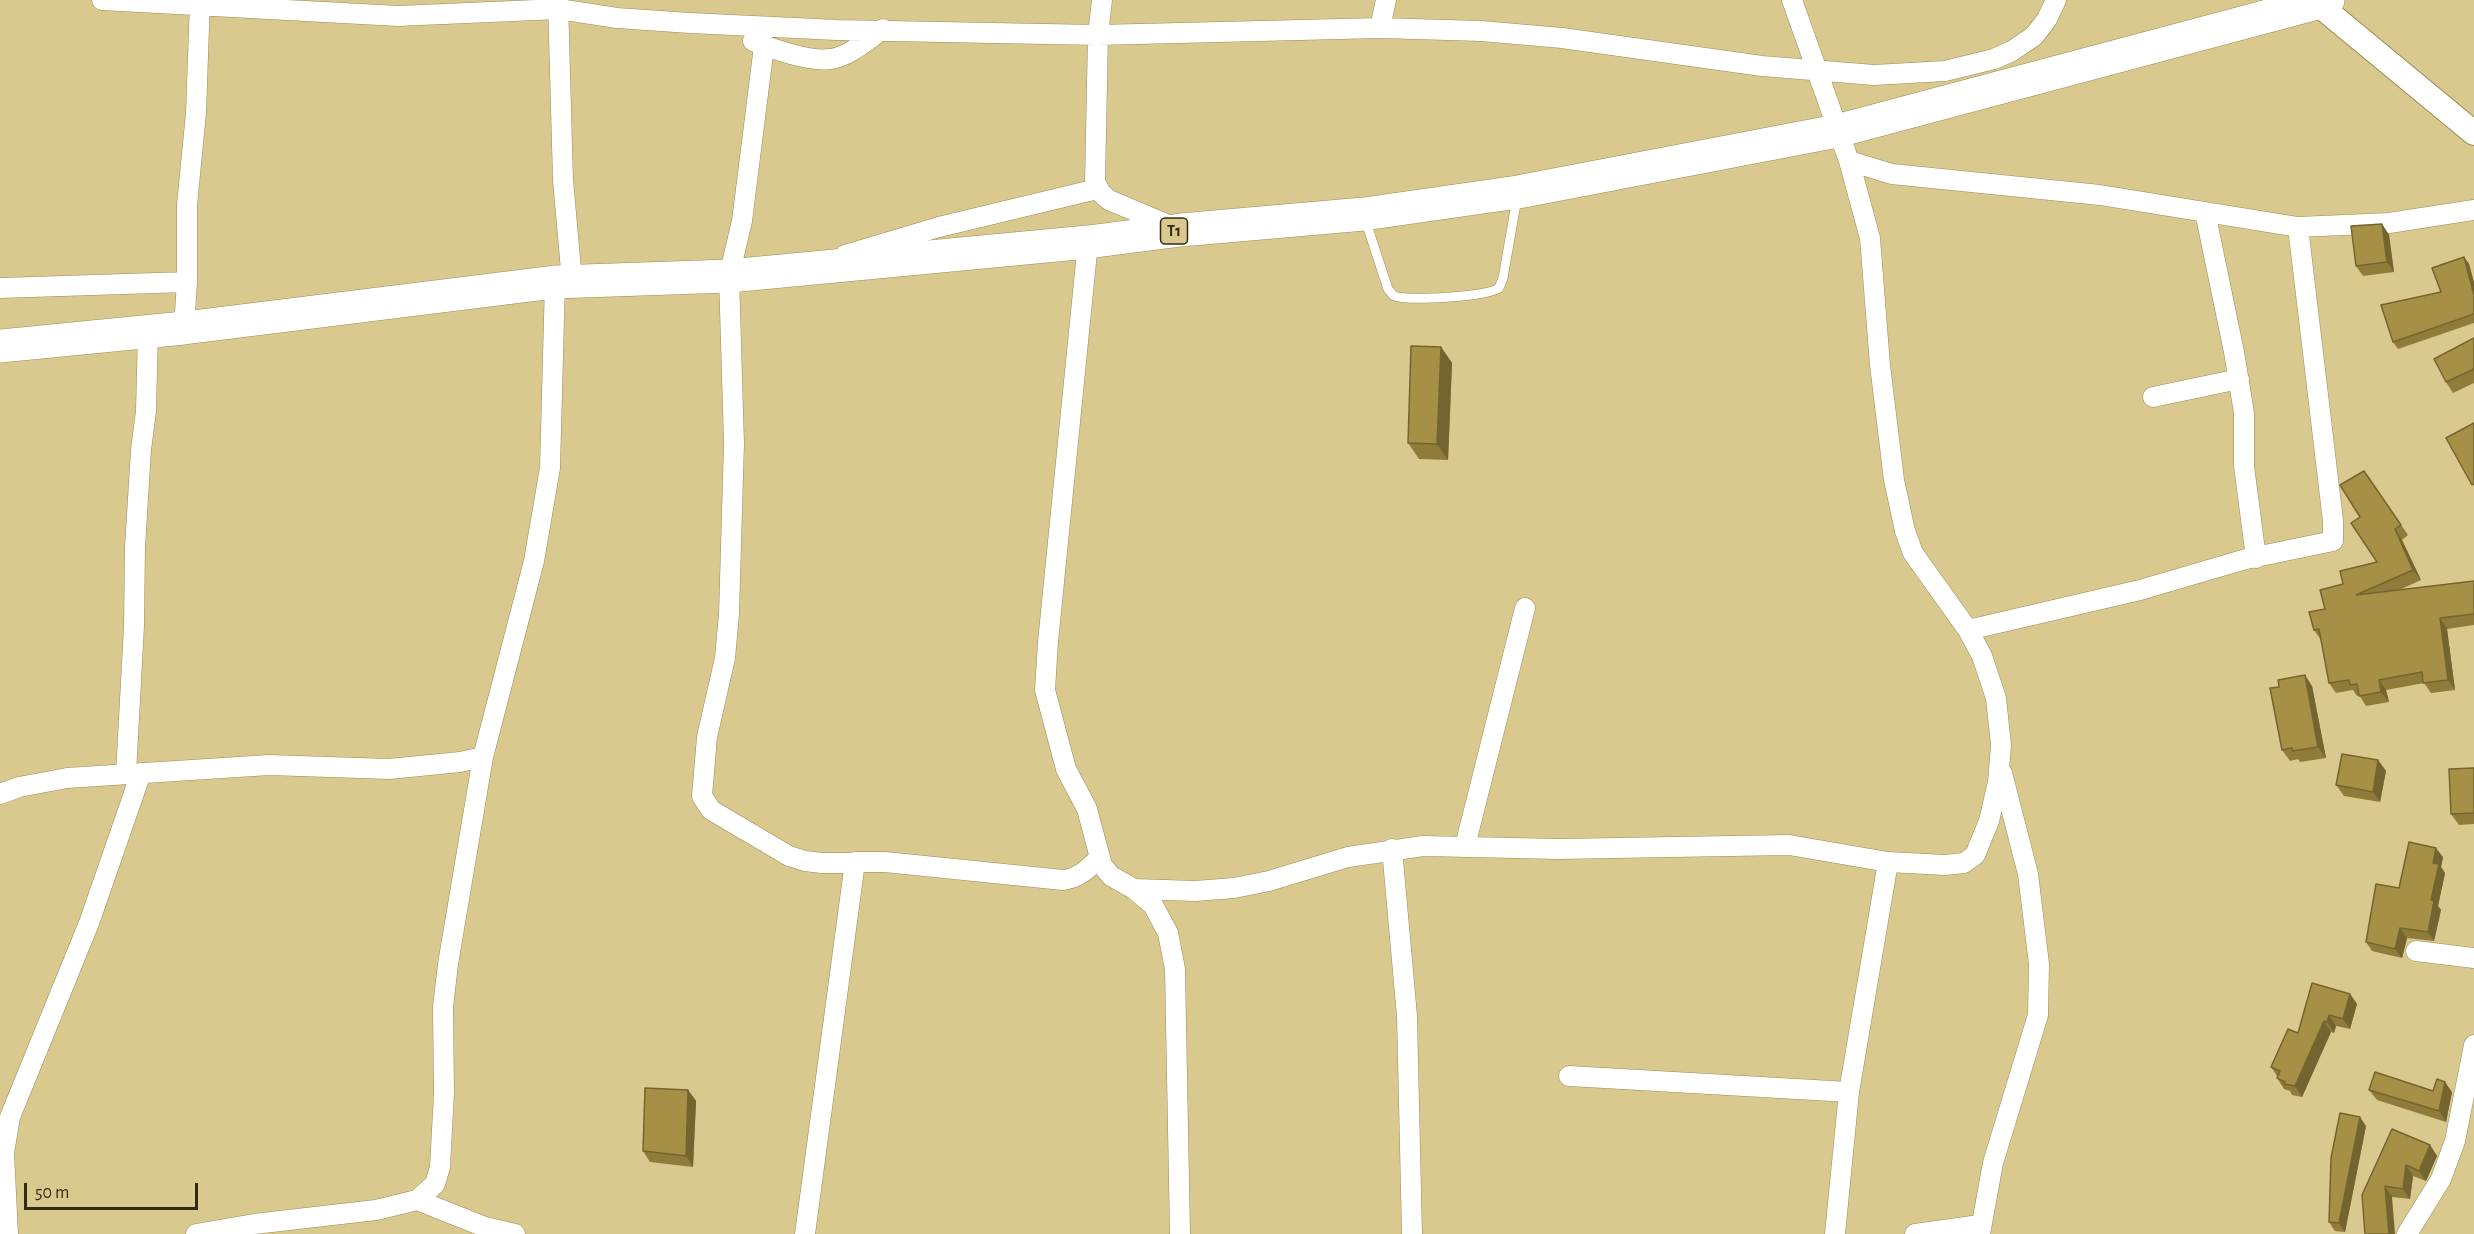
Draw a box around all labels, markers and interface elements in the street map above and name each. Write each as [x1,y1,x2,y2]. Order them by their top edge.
road number: T1 [1160,218,1188,244]
scale bar [27,1171,201,1209]
text: 50 m [35,1184,69,1202]

